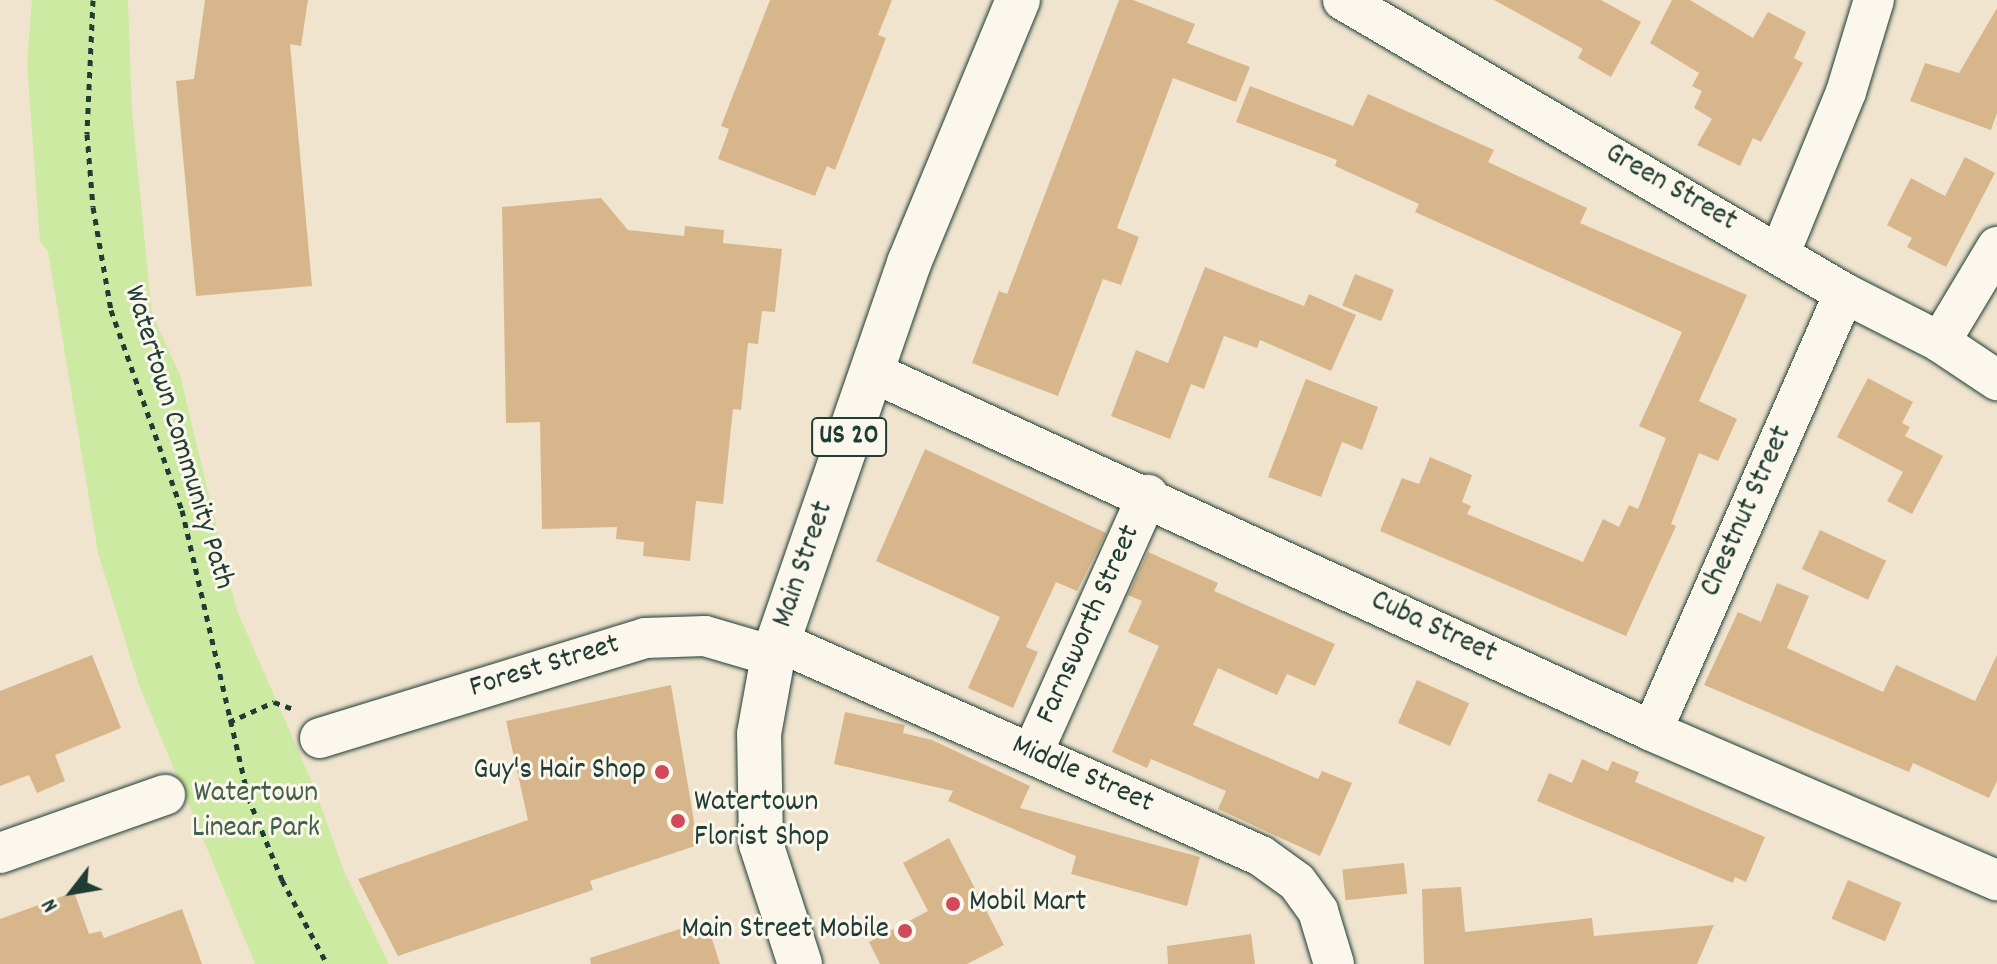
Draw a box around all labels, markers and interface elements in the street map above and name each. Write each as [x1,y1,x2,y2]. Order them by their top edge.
street label: Green Street [1598,137,1742,241]
street label: Watertown Community Path [114,282,240,594]
road number: US 20 [811,413,887,461]
street label: Chestnut Street [1694,421,1802,603]
street label: Main Street [767,497,843,633]
street label: Farnsworth Street [1030,520,1150,730]
street label: Cuba Street [1364,584,1502,674]
street label: Forest Street [466,628,624,708]
street label: Middle Street [1006,729,1158,823]
place label: Guy's Hair Shop [473,754,646,790]
marker: Guy's Hair Shop [653,763,671,781]
park label: Watertown Linear Park [192,777,320,848]
place label: Watertown Florist Shop [694,786,829,856]
marker: Watertown Florist Shop [669,812,687,830]
north arrow [32,852,112,932]
place label: Mobil Mart [969,886,1086,922]
text: N [35,892,67,917]
marker: Mobil Mart [944,895,962,913]
place label: Main Street Mobile [682,913,889,949]
marker: Main Street Mobile [896,922,914,940]

